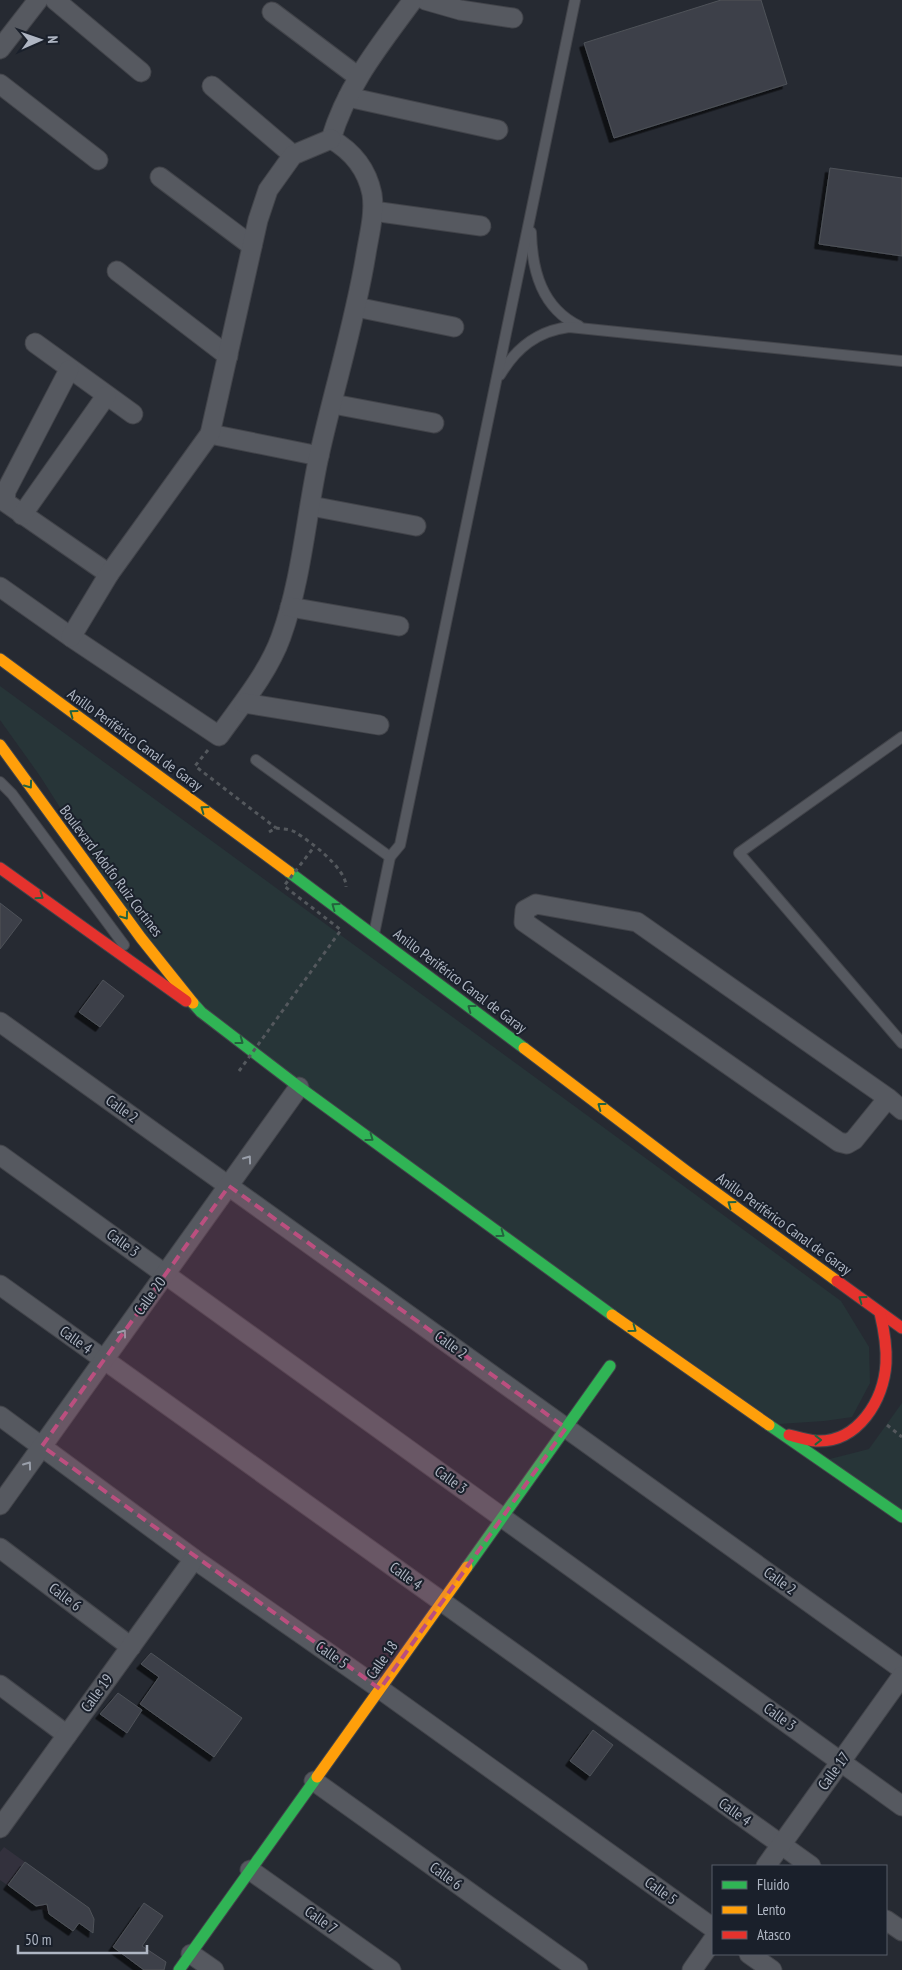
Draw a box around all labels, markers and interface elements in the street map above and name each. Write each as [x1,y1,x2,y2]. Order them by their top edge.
north arrow [15,15,65,65]
text: N [44,35,62,44]
street label: Anillo Periférico Canal de Garay [64,684,207,795]
one-way arrow [70,710,79,719]
one-way arrow [23,779,32,789]
street label: Boulevard Adolfo Ruiz Cortines [56,801,167,940]
one-way arrow [201,807,210,815]
one-way arrow [34,890,44,899]
one-way arrow [331,903,341,912]
one-way arrow [119,910,128,920]
street label: Anillo Periférico Canal de Garay [390,924,531,1037]
one-way arrow [468,1006,477,1014]
one-way arrow [234,1035,244,1044]
street label: Calle 2 [102,1090,142,1127]
one-way arrow [598,1104,607,1112]
one-way arrow [364,1132,374,1141]
one-way arrow [242,1155,251,1164]
street label: Anillo Periférico Canal de Garay [713,1168,856,1279]
one-way arrow [728,1201,737,1209]
street label: Calle 3 [103,1224,143,1261]
one-way arrow [495,1228,505,1237]
street label: Calle 20 [129,1273,170,1319]
one-way arrow [859,1297,868,1305]
street label: Calle 4 [56,1321,97,1358]
one-way arrow [627,1324,636,1332]
street label: Calle 2 [431,1326,471,1363]
one-way arrow [117,1329,126,1339]
one-way arrow [814,1435,822,1445]
street label: Calle 3 [431,1461,471,1498]
one-way arrow [22,1462,31,1471]
street label: Calle 4 [386,1557,427,1594]
street label: Calle 2 [760,1562,800,1599]
street label: Calle 6 [45,1578,86,1615]
street label: Calle 5 [312,1637,352,1673]
street label: Calle 18 [362,1637,402,1683]
street label: Calle 19 [76,1670,117,1716]
street label: Calle 3 [760,1698,800,1735]
street label: Calle 17 [813,1748,854,1794]
street label: Calle 4 [715,1793,756,1830]
street label: Calle 6 [426,1857,467,1894]
legend [712,1865,887,1955]
street label: Calle 5 [641,1872,681,1909]
text: Fluido [757,1875,789,1894]
text: Lento [757,1900,786,1919]
street label: Calle 7 [301,1902,341,1938]
scale bar [18,1922,146,1954]
text: Atasco [757,1925,791,1944]
text: 50 m [25,1930,51,1949]

